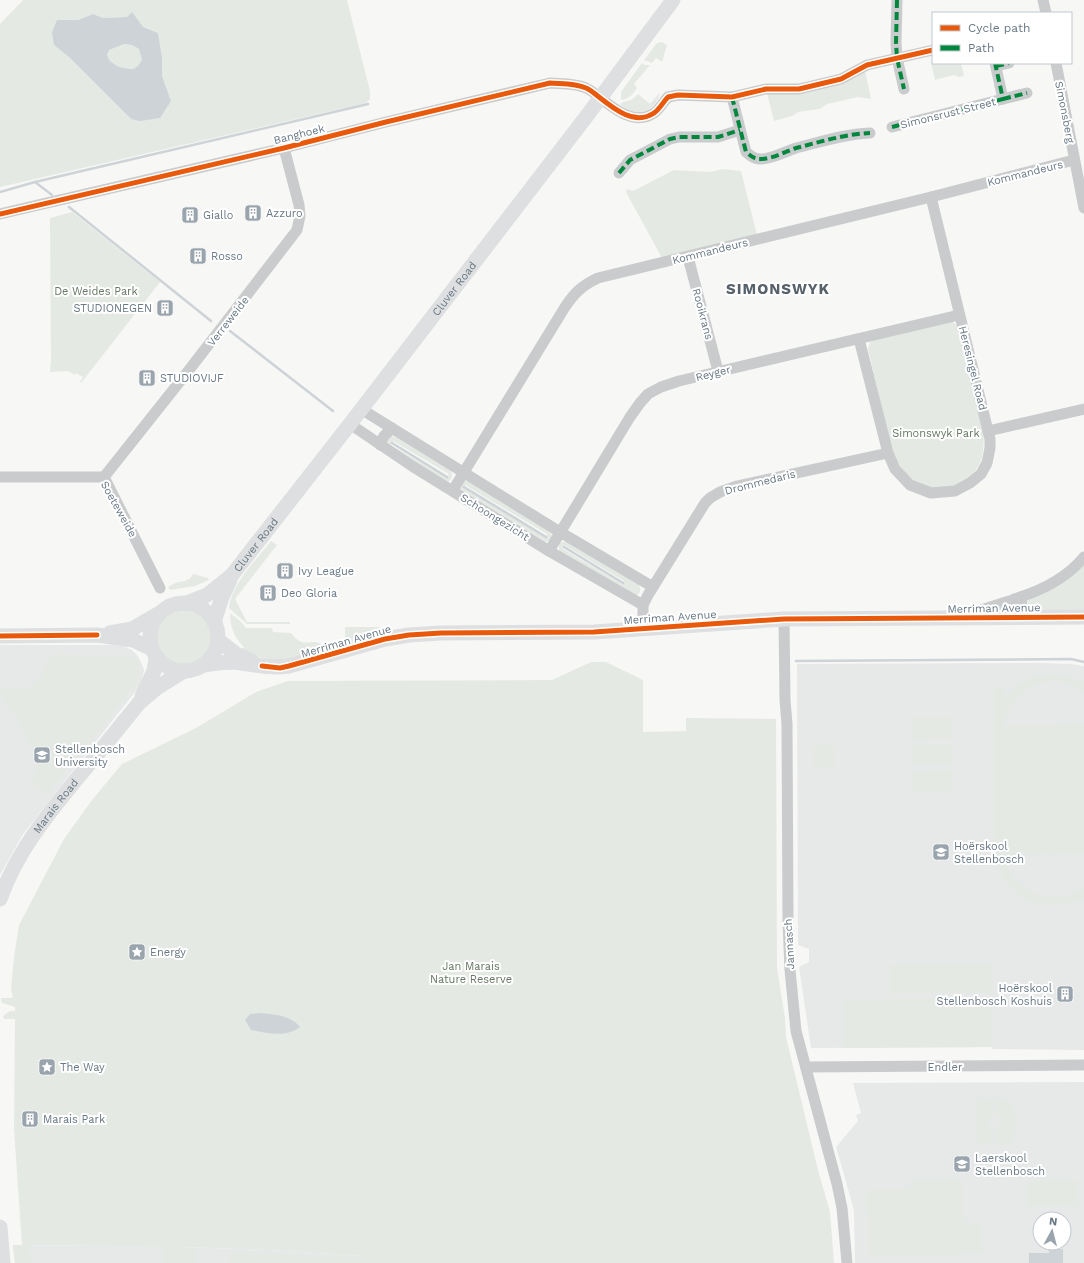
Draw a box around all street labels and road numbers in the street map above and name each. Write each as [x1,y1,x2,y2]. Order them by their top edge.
street label: Simonsberg [1052,80,1077,144]
street label: Simonsrust Street [899,95,998,132]
street label: Banghoek [272,122,326,147]
street label: Kommandeurs [986,158,1064,189]
street label: Kommandeurs [671,236,749,267]
street label: Cluver Road [430,259,479,319]
street label: Rooikrans [689,287,716,341]
street label: Verreweide [205,294,252,349]
street label: Heresingel Road [956,325,989,412]
street label: Reyger [694,363,732,384]
street label: Drommedaris [723,467,797,498]
street label: Soeteweide [98,479,139,540]
street label: Schoongezicht [458,491,532,544]
street label: Cluver Road [231,516,281,575]
street label: Merriman Avenue [947,601,1041,616]
street label: Merriman Avenue [623,608,717,627]
street label: Merriman Avenue [300,622,393,661]
street label: Marais Road [31,776,81,836]
street label: Jannasch [782,918,797,970]
street label: Endler [928,1061,963,1074]

